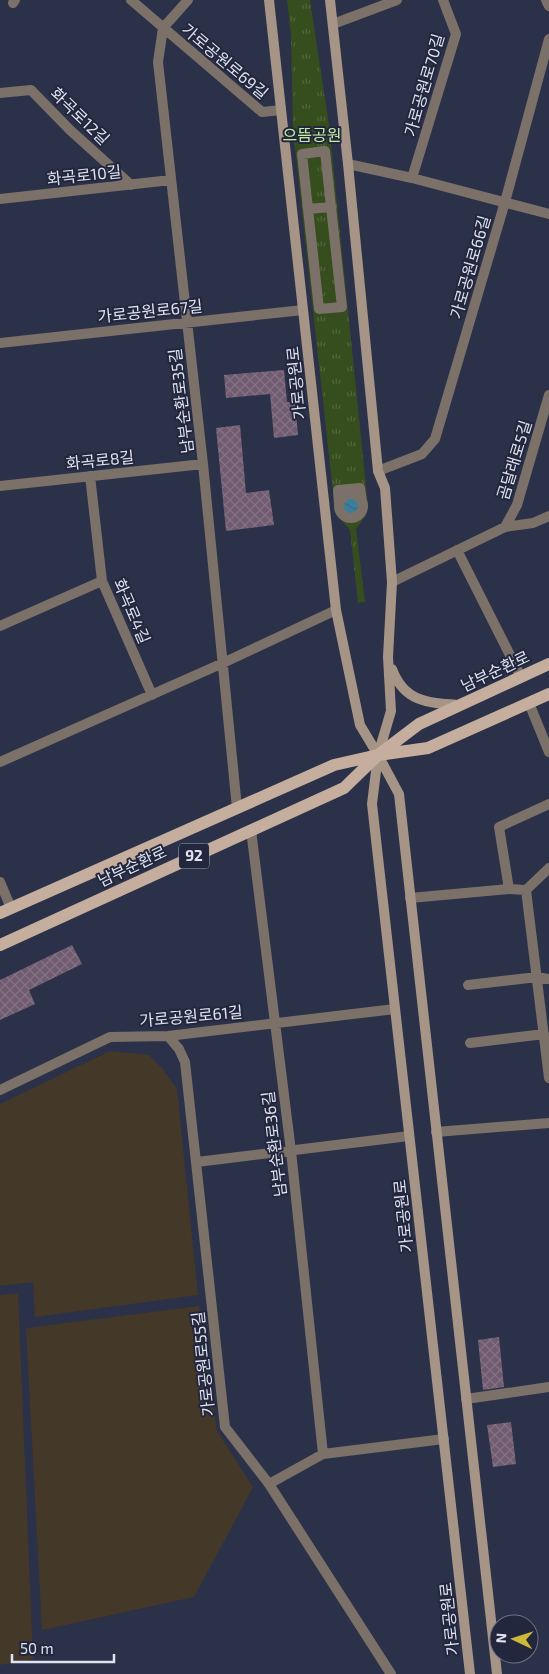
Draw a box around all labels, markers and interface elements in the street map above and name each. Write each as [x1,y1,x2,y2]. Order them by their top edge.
street label: 가로공원로69길 [178,19,272,102]
street label: 가로공원로70길 [400,31,447,139]
street label: 화곡로12길 [47,83,114,148]
park label: 으뜸공원 [283,125,341,144]
street label: 화곡로10길 [46,161,122,188]
street label: 가로공원로66길 [446,213,493,321]
street label: 가로공원로67길 [96,296,203,325]
street label: 가로공원로 [282,345,309,421]
street label: 남부순환로35길 [165,347,196,455]
street label: 곰달래로5길 [492,418,535,502]
street label: 화곡로8길 [65,446,135,473]
street label: 화곡로4길 [110,575,155,646]
street label: 남부순환로 [457,646,532,695]
street label: 남부순환로 [94,841,169,890]
road number: 92 [179,844,209,868]
street label: 가로공원로61길 [138,1002,244,1029]
street label: 남부순환로36길 [258,1090,289,1198]
street label: 가로공원로 [389,1178,416,1254]
street label: 가로공원로55길 [188,1311,217,1417]
street label: 가로공원로 [435,1581,462,1657]
north arrow [489,1614,539,1664]
scale bar [12,1632,115,1664]
text: N [492,1632,509,1644]
text: 50 m [20,1639,54,1657]

